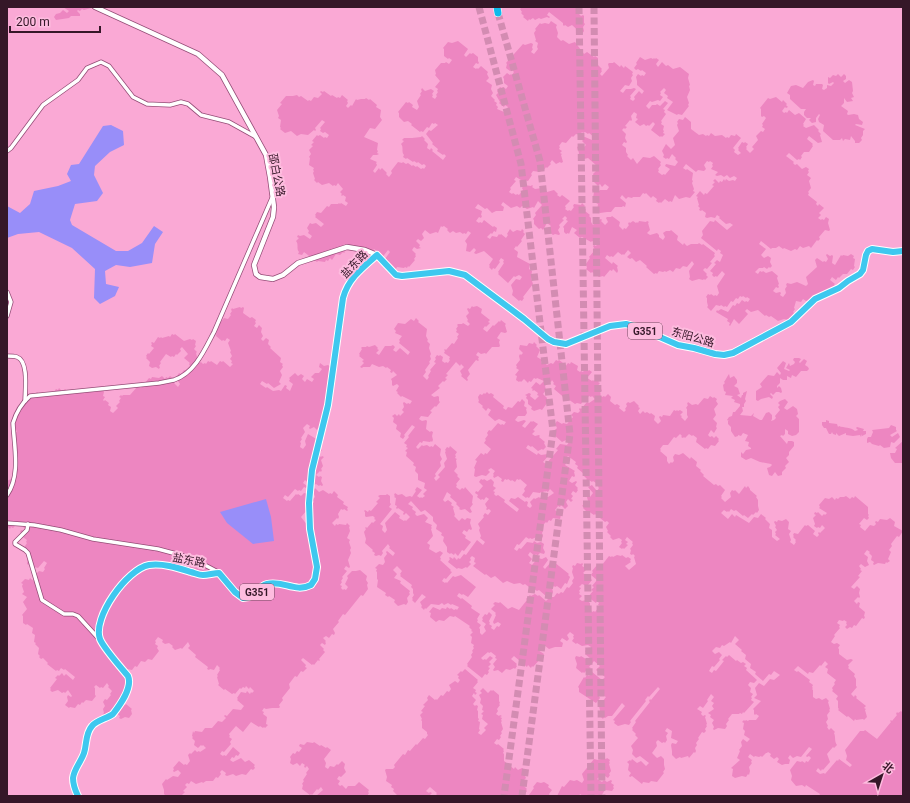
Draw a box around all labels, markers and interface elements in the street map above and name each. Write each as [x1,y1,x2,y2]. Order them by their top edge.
scale bar [10,8,100,34]
text: 200 m [16,15,50,29]
street label: 邵白公路 [266,152,287,198]
street label: 盐东路 [338,248,370,281]
road number: G351 [628,323,662,339]
street label: 东阳公路 [670,325,716,350]
street label: 盐东路 [171,551,206,570]
road number: G351 [240,584,274,600]
north arrow [862,755,902,795]
text: 北 [880,759,896,776]

